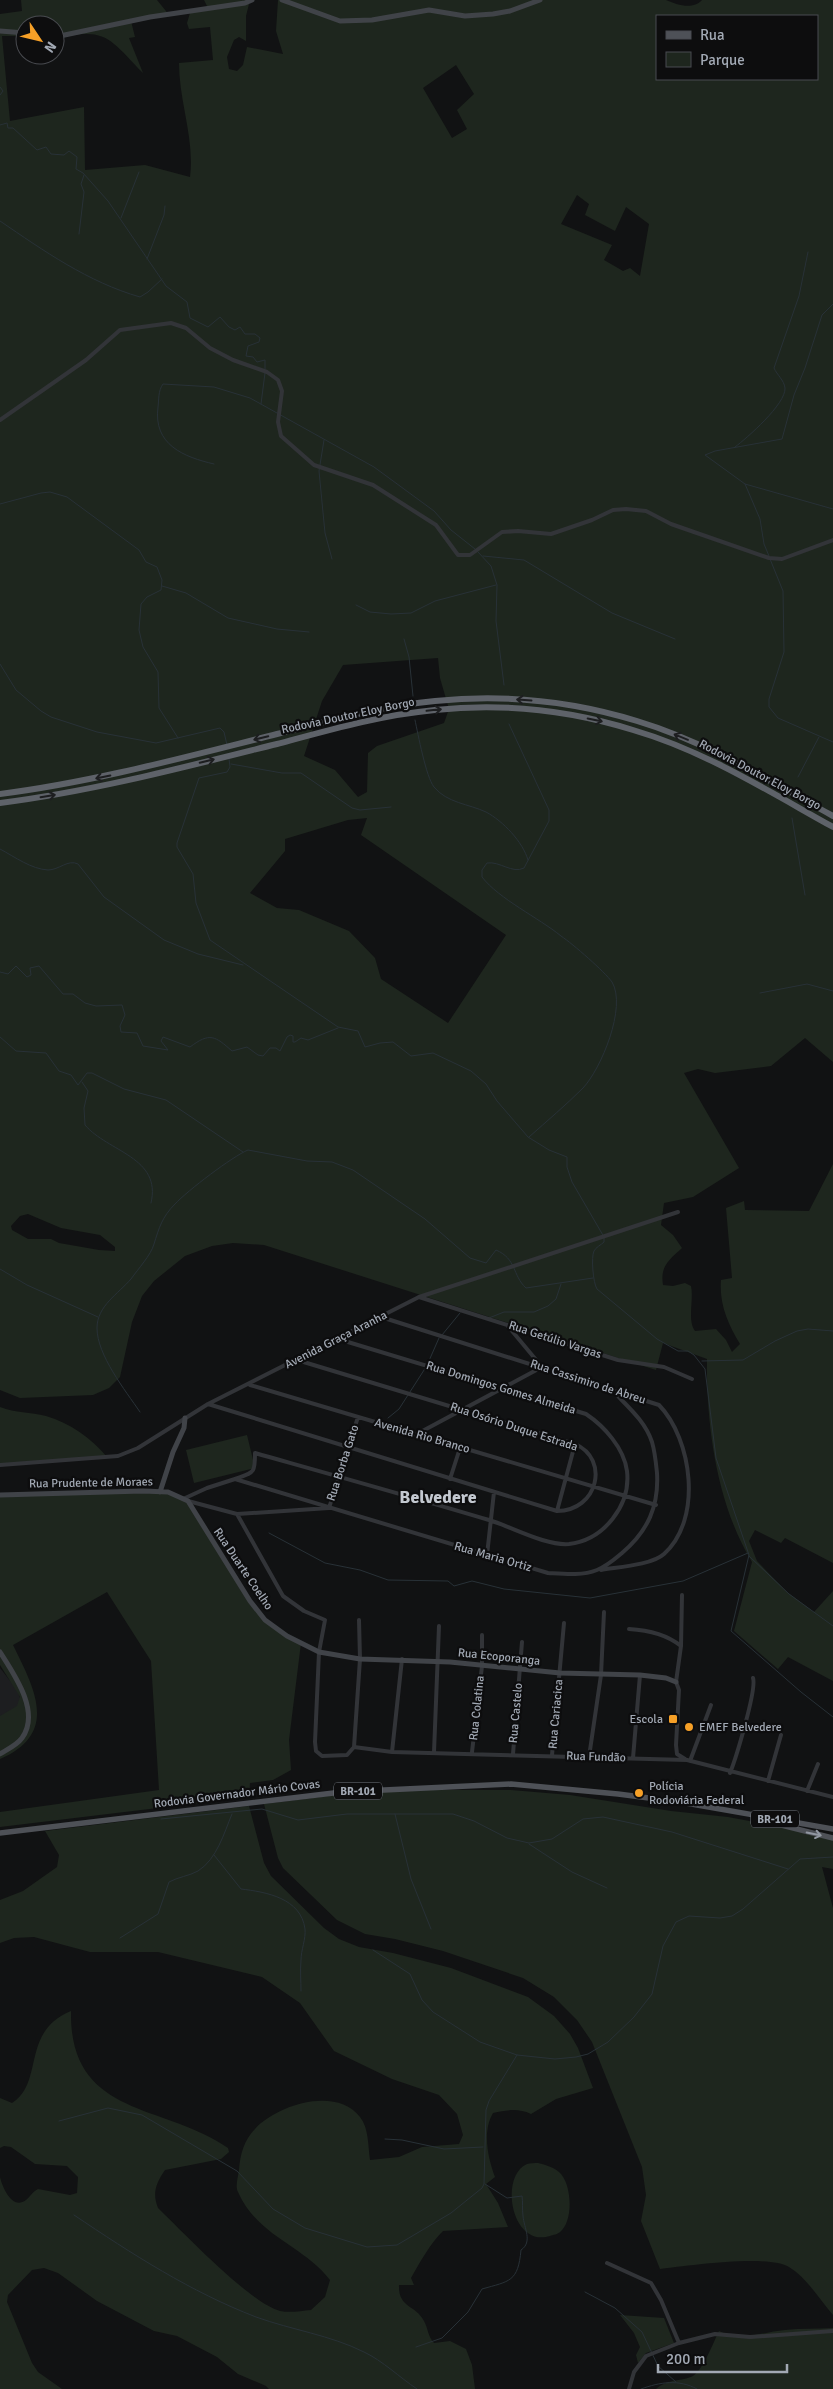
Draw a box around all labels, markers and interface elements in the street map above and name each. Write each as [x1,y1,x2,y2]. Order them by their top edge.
north arrow [15,15,65,65]
legend [656,15,818,80]
text: Rua [700,26,725,44]
text: N [40,38,60,56]
text: Parque [700,51,745,69]
street label: Rodovia Doutor Eloy Borgo [280,695,416,737]
one-way arrow [516,696,532,705]
one-way arrow [425,705,441,715]
one-way arrow [587,716,603,725]
one-way arrow [674,732,690,741]
one-way arrow [253,734,269,743]
street label: Rodovia Doutor Eloy Borgo [696,736,824,814]
one-way arrow [198,756,214,765]
one-way arrow [95,773,111,782]
one-way arrow [40,791,56,801]
street label: Avenida Graça Aranha [282,1308,390,1372]
street label: Rua Getúlio Vargas [507,1318,603,1362]
street label: Rua Cassimiro de Abreu [528,1356,648,1408]
street label: Rua Domingos Gomes Almeida [424,1358,578,1418]
street label: Rua Osório Duque Estrada [448,1399,580,1455]
street label: Avenida Rio Branco [373,1415,471,1457]
street label: Rua Borba Gato [324,1423,362,1503]
street label: Rua Prudente de Moraes [29,1474,153,1492]
district label: Belvedere [399,1486,477,1508]
street label: Rua Duarte Coelho [210,1525,276,1613]
street label: Rua Maria Ortiz [452,1539,534,1575]
street label: Rua Ecoporanga [457,1645,541,1669]
street label: Rua Colatina [466,1675,488,1741]
street label: Rua Cariacica [545,1678,567,1750]
street label: Rua Castelo [506,1682,526,1744]
place label: Escola [630,1712,663,1727]
marker: Escola [667,1713,679,1725]
place label: EMEF Belvedere [699,1720,782,1735]
marker: EMEF Belvedere [683,1721,695,1733]
street label: Rua Fundão [566,1748,626,1766]
street label: Rodovia Governador Mário Covas [153,1776,321,1812]
place label: Polícia Rodoviária Federal [649,1779,745,1808]
road number: BR-101 [334,1782,382,1800]
marker: Polícia Rodoviária Federal [633,1787,645,1799]
road number: BR-101 [751,1810,799,1828]
one-way arrow [806,1830,822,1839]
scale bar [658,2342,787,2374]
text: 200 m [666,2350,706,2368]

